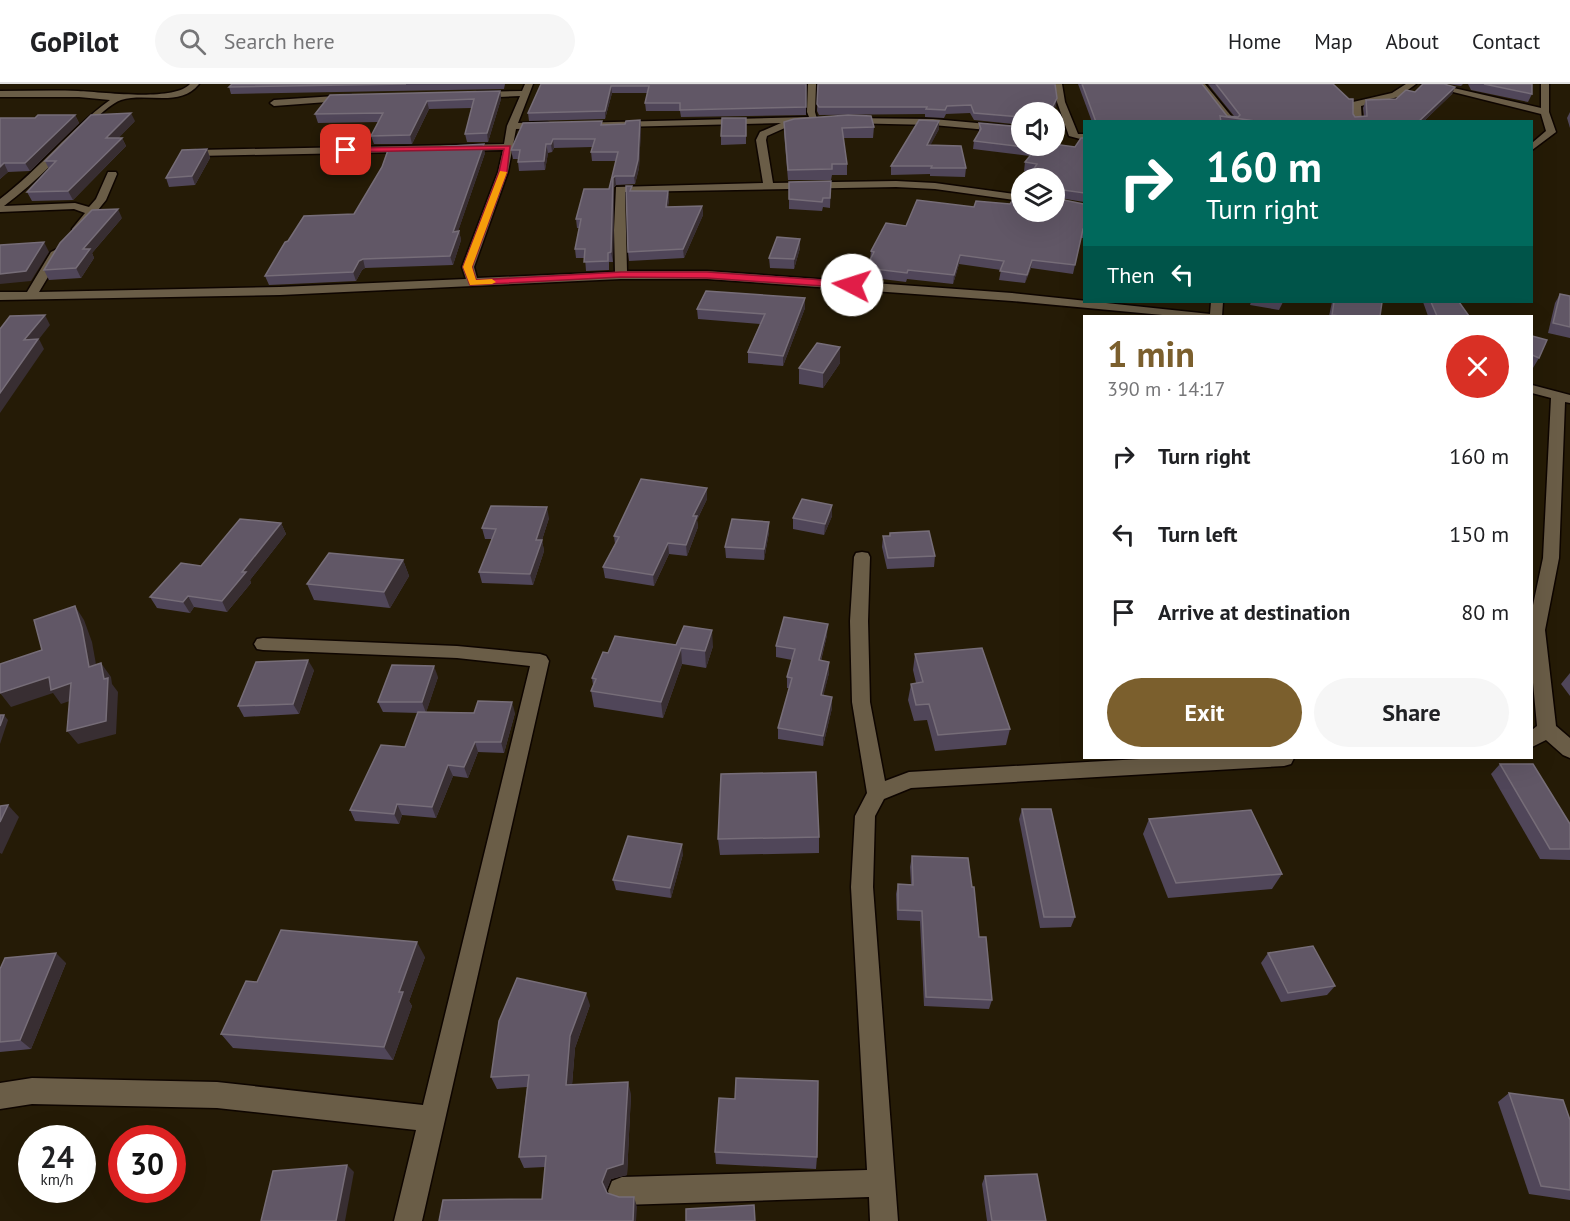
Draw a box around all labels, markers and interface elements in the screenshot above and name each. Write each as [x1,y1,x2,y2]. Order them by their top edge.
search box [155,14,575,68]
text: GoPilot [30,23,119,60]
icon: search [176,25,209,58]
text: Search here [224,27,335,55]
text: Home [1228,28,1281,55]
text: Map [1314,28,1353,55]
text: About [1386,28,1439,55]
text: Contact [1472,28,1540,55]
map controls [1011,102,1065,222]
button: sound [1011,102,1065,156]
pin [320,124,371,175]
icon: arrive [329,133,362,166]
text: 160 m [1206,139,1322,194]
icon: right [1107,144,1185,222]
button: layers [1011,168,1065,222]
text: Turn right [1206,192,1319,226]
position arrow [820,253,884,317]
icon: left [1166,258,1199,291]
text: Then [1107,261,1154,289]
text: 1 min [1107,330,1195,377]
button: close [1446,335,1509,398]
text: 390 m · 14:17 [1107,376,1225,402]
icon: right [1107,440,1140,473]
text: Turn right [1158,442,1250,470]
text: 160 m [1449,442,1509,470]
icon: left [1107,518,1140,551]
text: Turn left [1158,520,1238,548]
text: 150 m [1449,520,1509,548]
icon: arrive [1107,596,1140,629]
text: Arrive at destination [1158,598,1350,626]
text: 80 m [1461,598,1509,626]
button: Exit [1107,678,1302,747]
button: Share [1314,678,1509,747]
speed limit sign: 30 [108,1125,186,1203]
text: 24 [40,1137,74,1176]
text: km/h [41,1170,73,1189]

